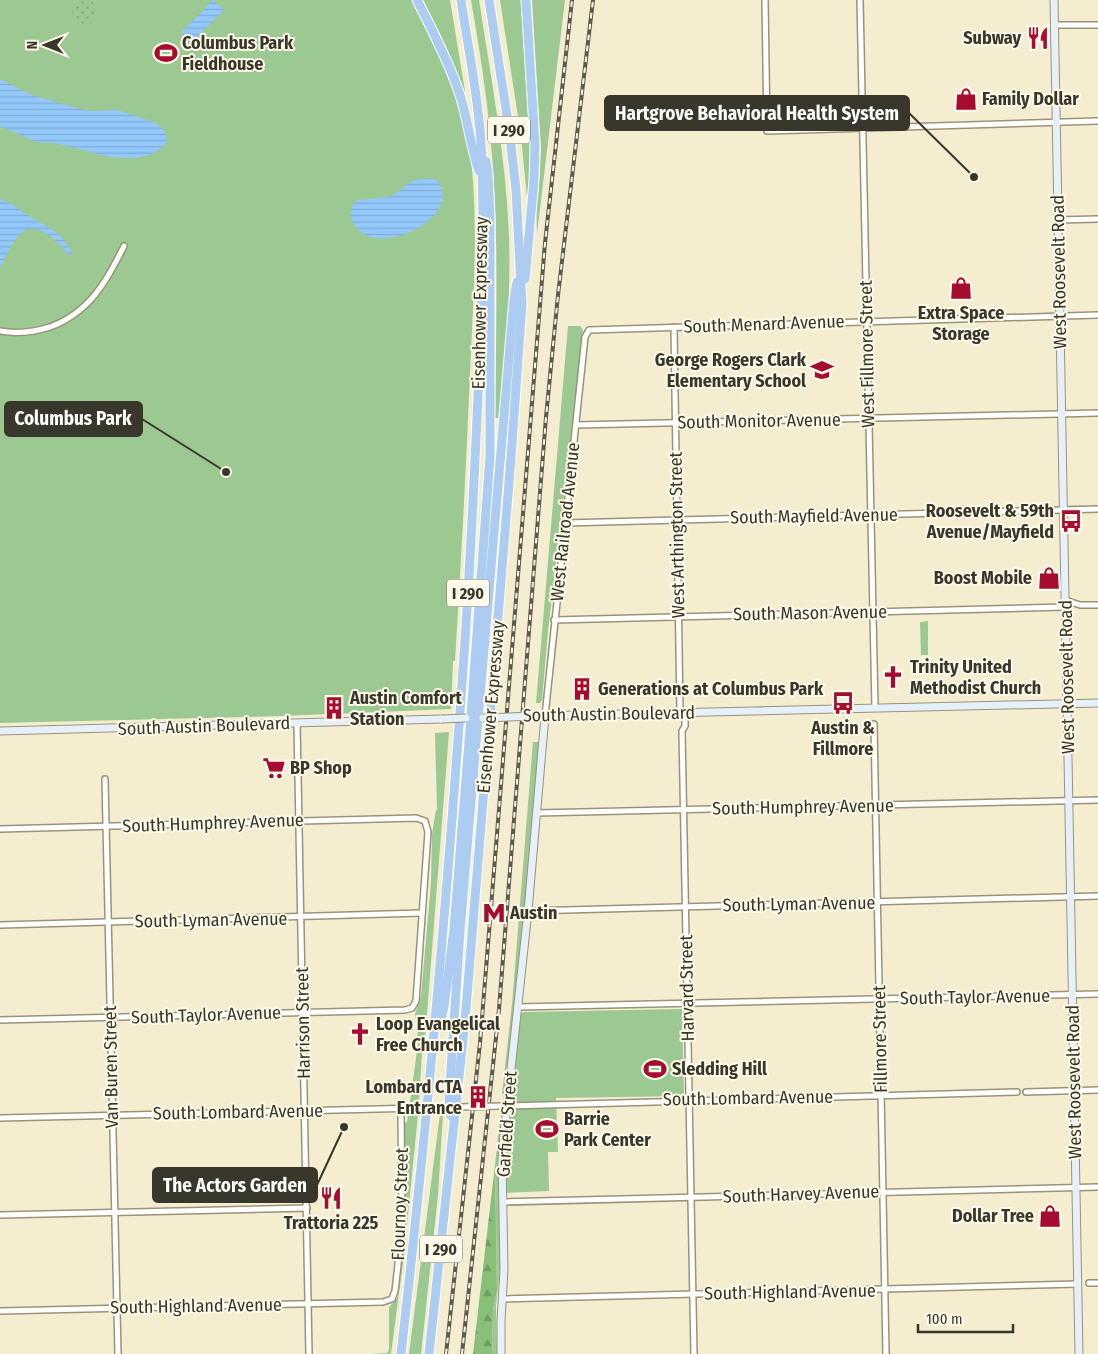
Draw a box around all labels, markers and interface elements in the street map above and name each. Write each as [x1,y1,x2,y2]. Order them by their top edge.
north arrow [20,20,70,70]
restaurant icon: Subway [1025,25,1051,51]
place label: Subway [963,27,1021,49]
place label: Columbus Park Fieldhouse [182,32,294,75]
sports icon: Columbus Park Fieldhouse [153,40,179,66]
text: N [24,41,41,49]
shop icon: Family Dollar [953,86,979,112]
place label: Family Dollar [982,88,1079,110]
callout: Hartgrove Behavioral Health System [605,96,909,130]
text: Hartgrove Behavioral Health System [615,102,899,125]
road number: I 290 [488,116,530,144]
street label: West Roosevelt Road [1047,195,1071,349]
street label: Eisenhower Expressway [467,216,493,390]
shop icon: Extra Space Storage [948,275,974,301]
street label: West Fillmore Street [855,280,879,428]
place label: Extra Space Storage [918,302,1004,345]
street label: South Menard Avenue [683,310,845,338]
place label: George Rogers Clark Elementary School [655,349,807,392]
school or university icon: George Rogers Clark Elementary School [809,357,835,383]
callout: Columbus Park [5,402,142,436]
text: Columbus Park [14,407,132,430]
street label: South Monitor Avenue [677,409,841,433]
street label: West Railroad Avenue [546,441,584,603]
street label: West Arthington Street [665,451,689,619]
place label: Roosevelt & 59th Avenue/Mayfield [926,500,1054,543]
street label: South Mayfield Avenue [730,504,898,528]
bus stop icon: Roosevelt & 59th Avenue/Mayfield [1058,508,1084,534]
shop icon: Boost Mobile [1036,565,1062,591]
place label: Boost Mobile [934,567,1032,589]
road number: I 290 [447,580,489,606]
street label: West Roosevelt Road [1055,600,1079,754]
street label: South Mason Avenue [733,601,887,625]
street label: Eisenhower Expressway [473,620,509,794]
place label: Trinity United Methodist Church [910,656,1041,699]
church icon: Trinity United Methodist Church [880,664,906,690]
building icon: Generations at Columbus Park [569,676,595,702]
place label: Generations at Columbus Park [598,678,824,700]
place label: Austin Comfort Station [349,687,463,730]
bus stop icon: Austin & Fillmore [830,690,856,716]
building icon: Austin Comfort Station [321,695,347,721]
street label: South Austin Boulevard [523,701,695,727]
street label: South Austin Boulevard [117,712,291,740]
place label: Austin & Fillmore [810,717,875,760]
supermarket icon: BP Shop [261,755,287,781]
place label: BP Shop [290,757,352,779]
street label: South Humphrey Avenue [712,794,894,820]
street label: South Humphrey Avenue [122,809,304,837]
street label: South Lyman Avenue [722,892,876,916]
metro station icon: Austin [481,900,507,926]
place label: Austin [509,902,557,924]
street label: South Lyman Avenue [134,908,288,932]
street label: Harvard Street [675,934,699,1041]
street label: Harrison Street [291,967,315,1079]
street label: Fillmore Street [868,985,892,1093]
street label: South Taylor Avenue [900,985,1050,1009]
street label: South Taylor Avenue [131,1001,282,1029]
street label: Van Buren Street [99,1005,123,1129]
street label: West Roosevelt Road [1062,1005,1086,1159]
place label: Loop Evangelical Free Church [376,1013,500,1056]
church icon: Loop Evangelical Free Church [347,1021,373,1047]
sports icon: Sledding Hill [642,1056,668,1082]
place label: Sledding Hill [672,1058,767,1080]
street label: Garfield Street [492,1070,522,1178]
place label: Lombard CTA Entrance [365,1076,462,1119]
building icon: Lombard CTA Entrance [465,1084,491,1110]
street label: South Lombard Avenue [663,1086,833,1110]
street label: South Lombard Avenue [153,1100,323,1124]
place label: Barrie Park Center [564,1108,651,1151]
sports icon: Barrie Park Center [534,1116,560,1142]
street label: Flournoy Street [387,1147,413,1261]
callout: The Actors Garden [153,1168,317,1202]
text: The Actors Garden [163,1174,307,1197]
street label: South Harvey Avenue [722,1180,880,1208]
restaurant icon: Trattoria 225 [318,1185,344,1211]
shop icon: Dollar Tree [1037,1203,1063,1229]
place label: Dollar Tree [952,1205,1034,1227]
place label: Trattoria 225 [284,1212,379,1234]
road number: I 290 [420,1236,462,1262]
street label: South Highland Avenue [704,1280,876,1304]
street label: South Highland Avenue [110,1294,282,1318]
scale bar [918,1302,1013,1334]
text: 100 m [926,1310,963,1328]

